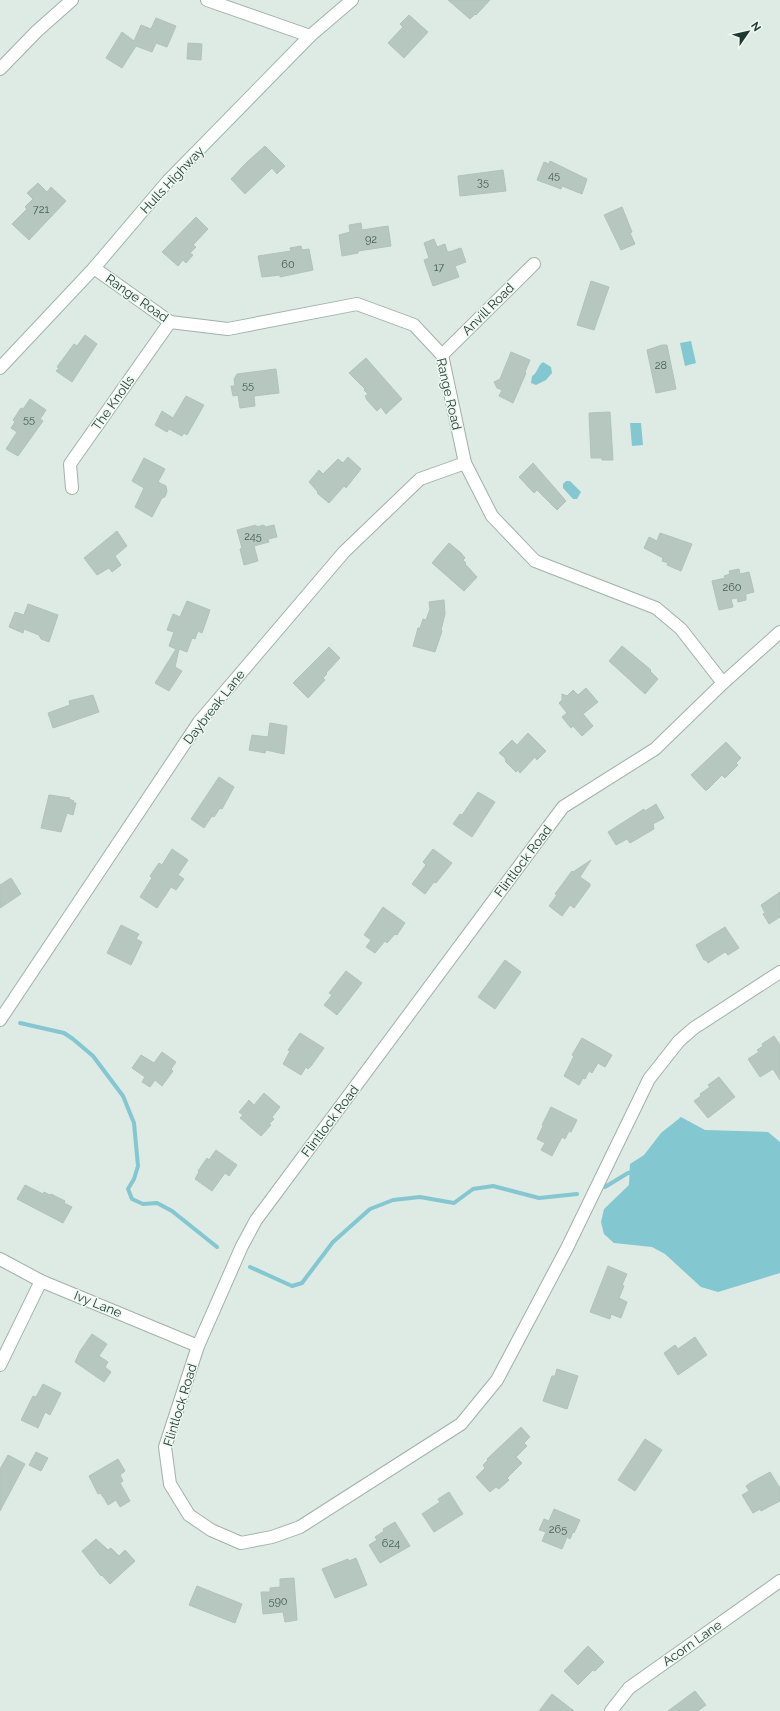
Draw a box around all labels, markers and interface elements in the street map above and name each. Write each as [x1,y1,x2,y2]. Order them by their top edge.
north arrow [728,12,768,52]
text: N [748,20,764,34]
street label: Hulls Highway [137,143,207,217]
house number: 45 [548,169,560,182]
house number: 35 [477,176,489,189]
house number: 721 [33,203,49,216]
house number: 92 [365,233,377,246]
house number: 60 [281,258,295,271]
house number: 17 [434,261,444,274]
street label: Range Road [103,271,171,325]
street label: Anvill Road [459,280,517,338]
street label: Range Road [433,357,465,431]
house number: 28 [655,359,667,372]
street label: The Knolls [89,373,137,433]
house number: 55 [242,379,254,392]
house number: 55 [23,413,35,426]
house number: 245 [244,530,262,543]
house number: 260 [722,581,742,594]
street label: Daybreak Lane [180,667,248,747]
street label: Flintlock Road [491,822,555,900]
street label: Flintlock Road [298,1082,362,1160]
street label: Ivy Lane [72,1288,124,1320]
street label: Flintlock Road [160,1362,200,1448]
house number: 265 [549,1523,567,1536]
house number: 624 [382,1537,400,1550]
house number: 590 [268,1595,288,1608]
street label: Acorn Lane [660,1617,725,1669]

